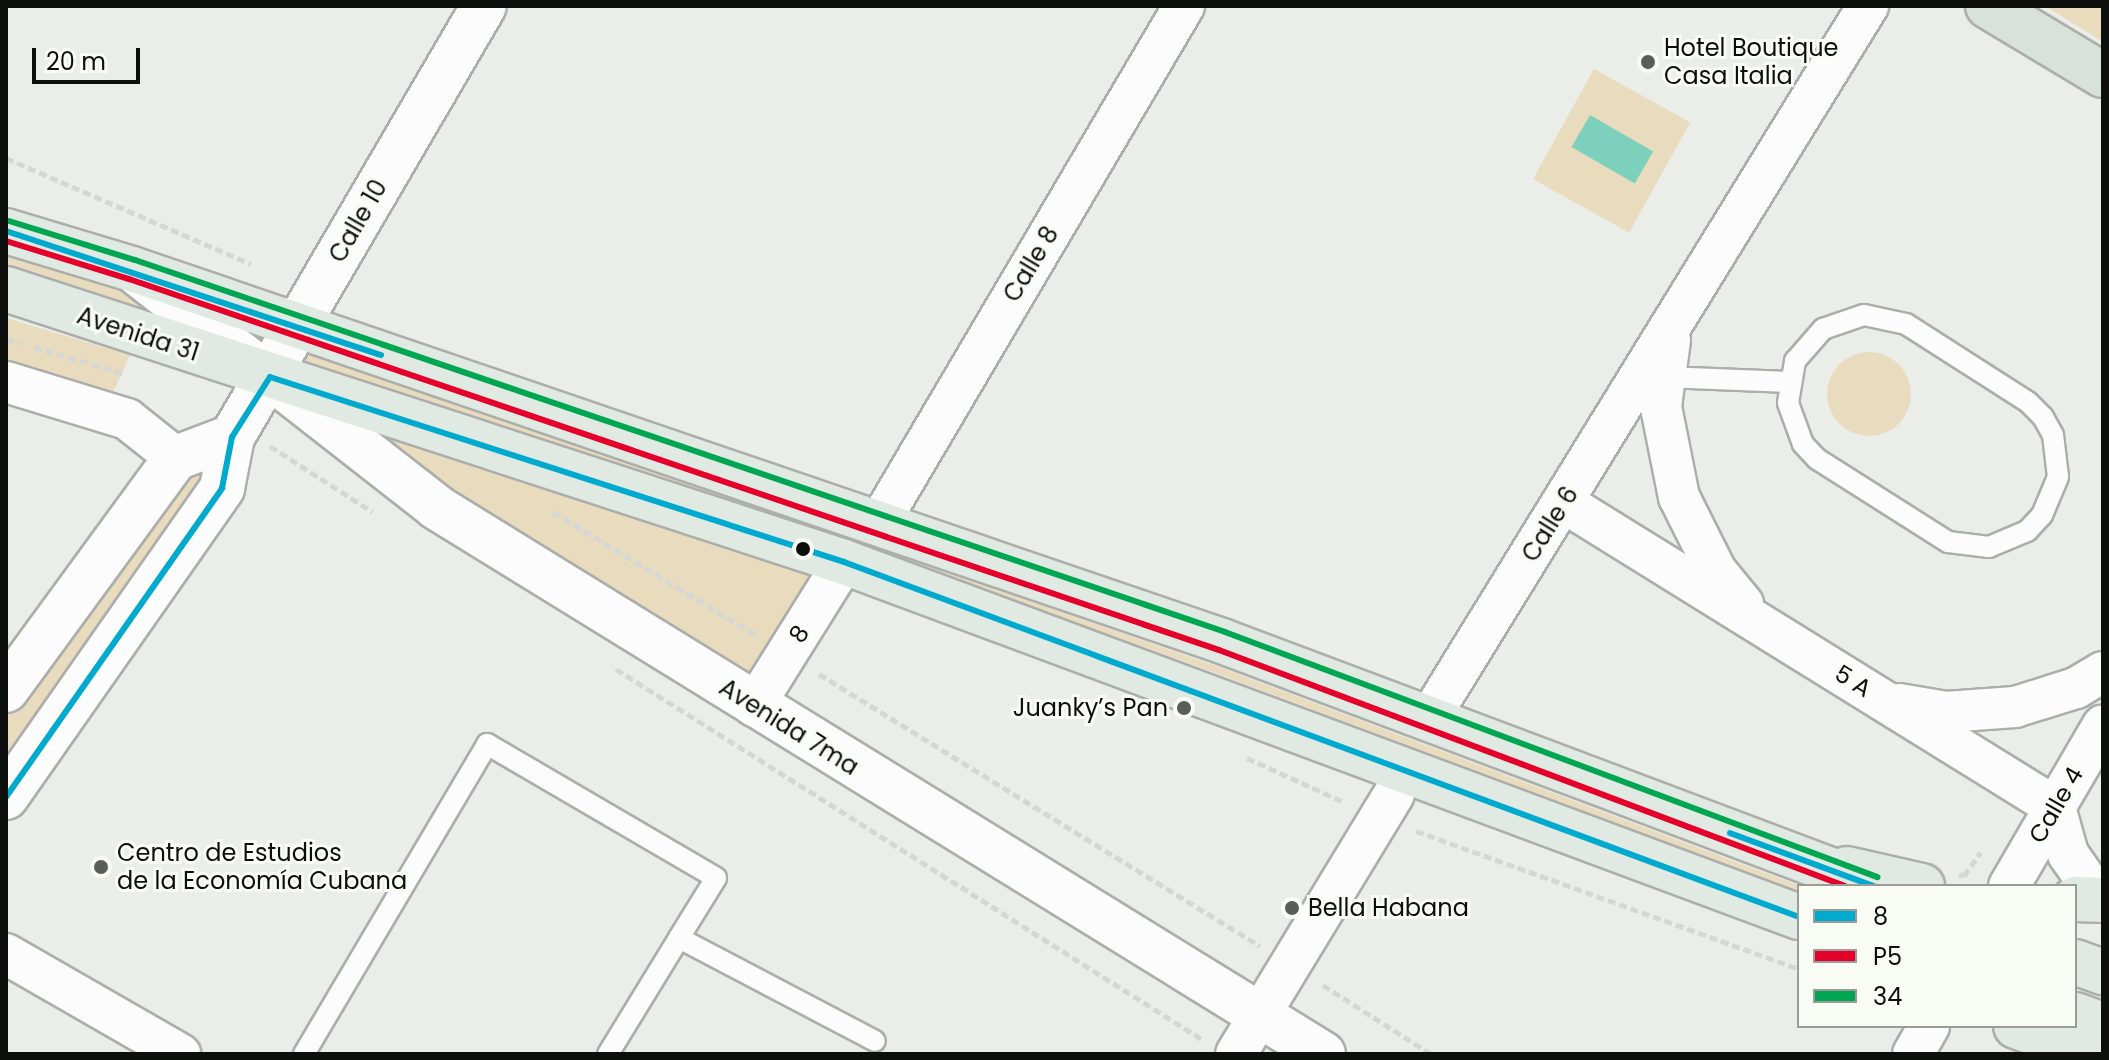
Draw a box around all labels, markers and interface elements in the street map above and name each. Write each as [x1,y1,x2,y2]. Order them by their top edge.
scale bar [36,32,144,82]
place label: Hotel Boutique Casa Italia [1664,34,1838,90]
text: 20 m [46,45,106,78]
marker: Hotel Boutique Casa Italia [1639,53,1657,71]
street label: Calle 10 [323,175,393,267]
street label: Calle 8 [997,221,1065,307]
street label: Avenida 31 [73,301,203,367]
street label: Calle 6 [1516,481,1584,567]
unlabelled marker [795,541,811,557]
street label: 8 [783,620,815,648]
street label: 5 A [1829,659,1877,703]
street label: Avenida 7ma [714,673,864,781]
place label: Juanky’s Pan [1013,694,1168,722]
marker: Juanky’s Pan [1175,699,1193,717]
street label: Calle 4 [2023,762,2089,848]
place label: Centro de Estudios de la Economía Cubana [117,839,407,895]
marker: Centro de Estudios de la Economía Cubana [92,858,110,876]
legend [1797,884,2077,1028]
place label: Bella Habana [1308,894,1469,922]
marker: Bella Habana [1283,899,1301,917]
text: 8 [1873,900,1888,933]
text: P5 [1873,940,1902,973]
text: 34 [1873,980,1902,1013]

